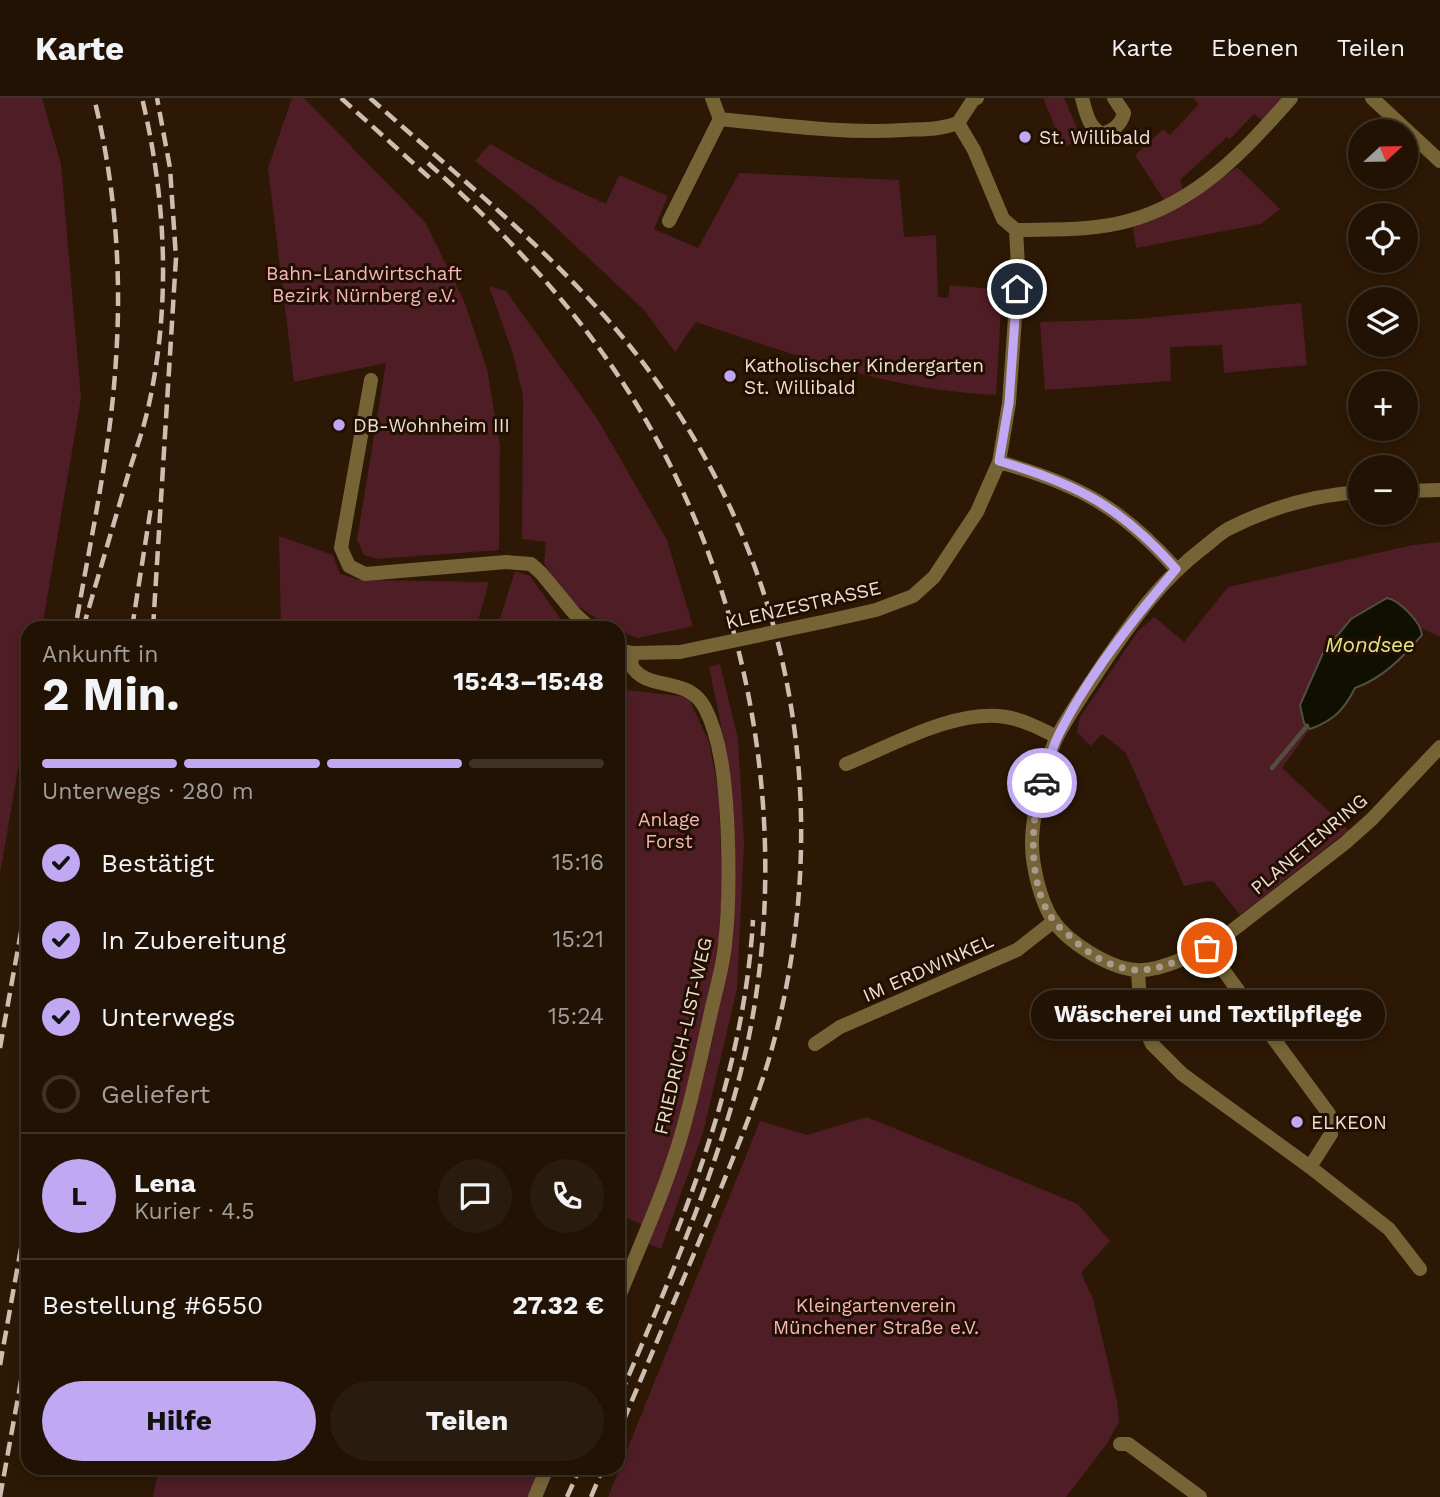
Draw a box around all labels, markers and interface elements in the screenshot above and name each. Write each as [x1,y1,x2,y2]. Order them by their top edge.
text: Karte [35,29,124,68]
text: Karte [1111,34,1173,62]
text: Ebenen [1211,34,1299,62]
text: Teilen [1337,34,1405,62]
north arrow [1348,119,1418,189]
map controls [1348,119,1418,525]
place label: St. Willibald [1039,126,1151,149]
marker: St. Willibald [1017,129,1033,145]
button: locate [1348,203,1418,273]
pin [987,259,1047,319]
park label: Bahn-Landwirtschaft Bezirk Nürnberg e.V. [266,262,462,307]
icon: home [998,270,1036,308]
button: layers [1348,287,1418,357]
place label: Katholischer Kindergarten St. Willibald [744,354,984,399]
marker: Katholischer Kindergarten St. Willibald [722,368,738,384]
button: + [1348,371,1418,441]
place label: DB-Wohnheim III [353,414,510,437]
marker: DB-Wohnheim III [331,417,347,433]
button: − [1348,455,1418,525]
street label: KLENZESTRASSE [723,576,883,634]
water label: Mondsee [1325,632,1415,657]
text: Ankunft in [42,641,158,668]
text: 15:43–15:48 [453,666,604,696]
text: 2 Min. [42,667,180,721]
courier [1007,748,1077,818]
icon: car [1023,764,1061,802]
text: Unterwegs · 280 m [42,778,254,805]
street label: PLANETENRING [1246,789,1372,899]
park label: Anlage Forst [638,808,700,853]
icon: check [42,844,80,882]
text: Bestätigt [101,848,214,878]
text: 15:16 [552,849,604,876]
pin [1177,918,1237,978]
icon: check [42,921,80,959]
text: In Zubereitung [101,925,286,955]
text: 15:21 [552,926,604,953]
street label: IM ERDWINKEL [859,929,997,1007]
icon: bag [1188,929,1226,967]
street label: FRIEDRICH-LIST-WEG [649,935,717,1137]
callout: Wäscherei und Textilpflege [1030,990,1384,1039]
icon: check [42,998,80,1036]
text: Wäscherei und Textilpflege [1054,1001,1362,1028]
text: Unterwegs [101,1002,236,1032]
text: 15:24 [548,1003,604,1030]
text: Geliefert [101,1079,210,1109]
place label: ELKEON [1311,1111,1387,1134]
marker: ELKEON [1289,1114,1305,1130]
button: chat [438,1159,512,1233]
button: phone [530,1159,604,1233]
text: Lena [134,1168,196,1198]
text: L [71,1181,87,1211]
text: Kurier · 4.5 [134,1198,255,1225]
text: Bestellung #6550 [42,1290,263,1320]
text: 27.32 € [512,1290,604,1320]
park label: Kleingartenverein Münchener Straße e.V. [773,1294,979,1339]
button: Hilfe [42,1381,316,1461]
button: Teilen [330,1381,604,1461]

